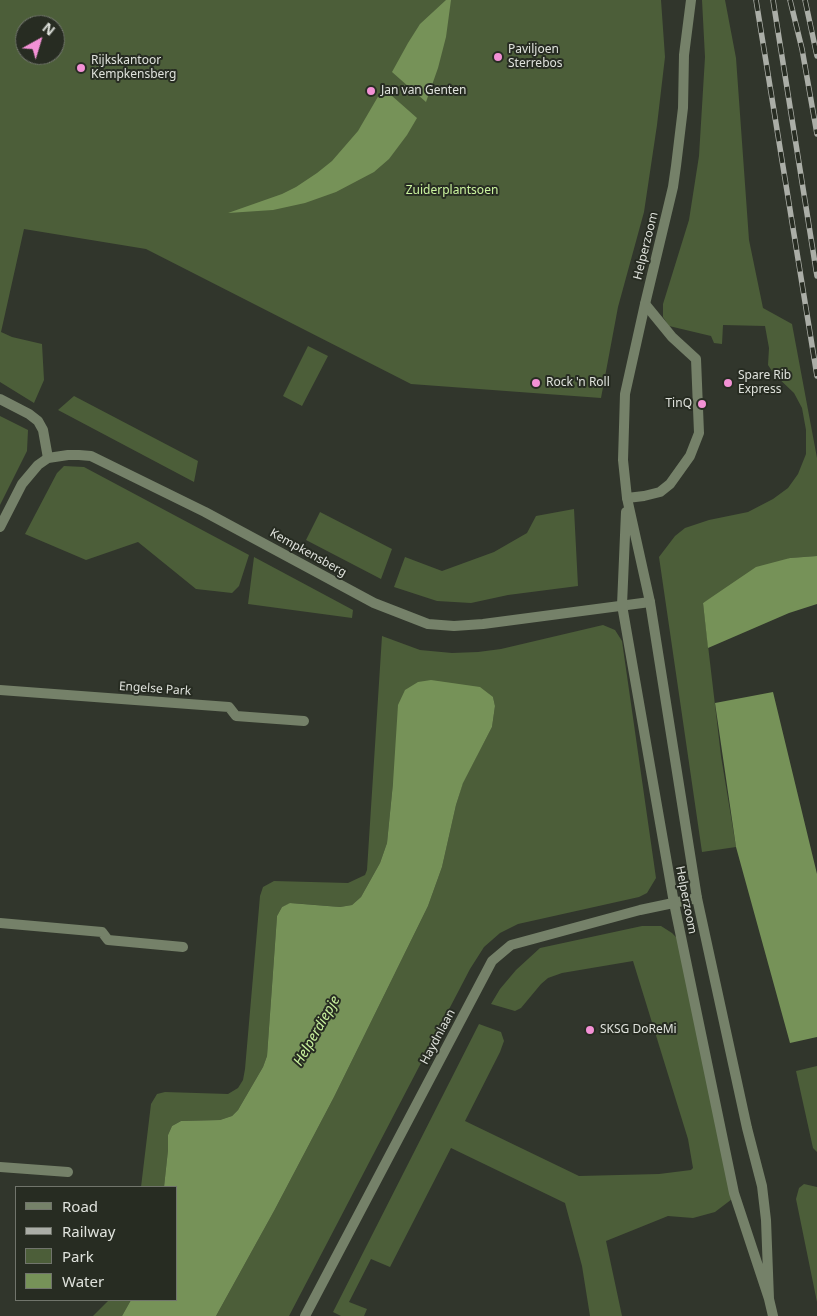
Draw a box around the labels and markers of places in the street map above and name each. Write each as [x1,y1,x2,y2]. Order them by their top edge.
place label: Paviljoen Sterrebos [508,43,563,71]
marker: Paviljoen Sterrebos [492,51,504,63]
place label: Rijkskantoor Kempkensberg [91,54,176,82]
marker: Rijkskantoor Kempkensberg [75,62,87,74]
place label: Jan van Genten [381,84,466,98]
marker: Jan van Genten [365,85,377,97]
place label: Spare Rib Express [738,369,791,397]
place label: Rock 'n Roll [546,376,610,390]
marker: Rock 'n Roll [530,377,542,389]
marker: Spare Rib Express [722,377,734,389]
place label: TinQ [665,397,692,411]
marker: TinQ [696,398,708,410]
place label: SKSG DoReMi [600,1023,677,1037]
marker: SKSG DoReMi [584,1024,596,1036]

